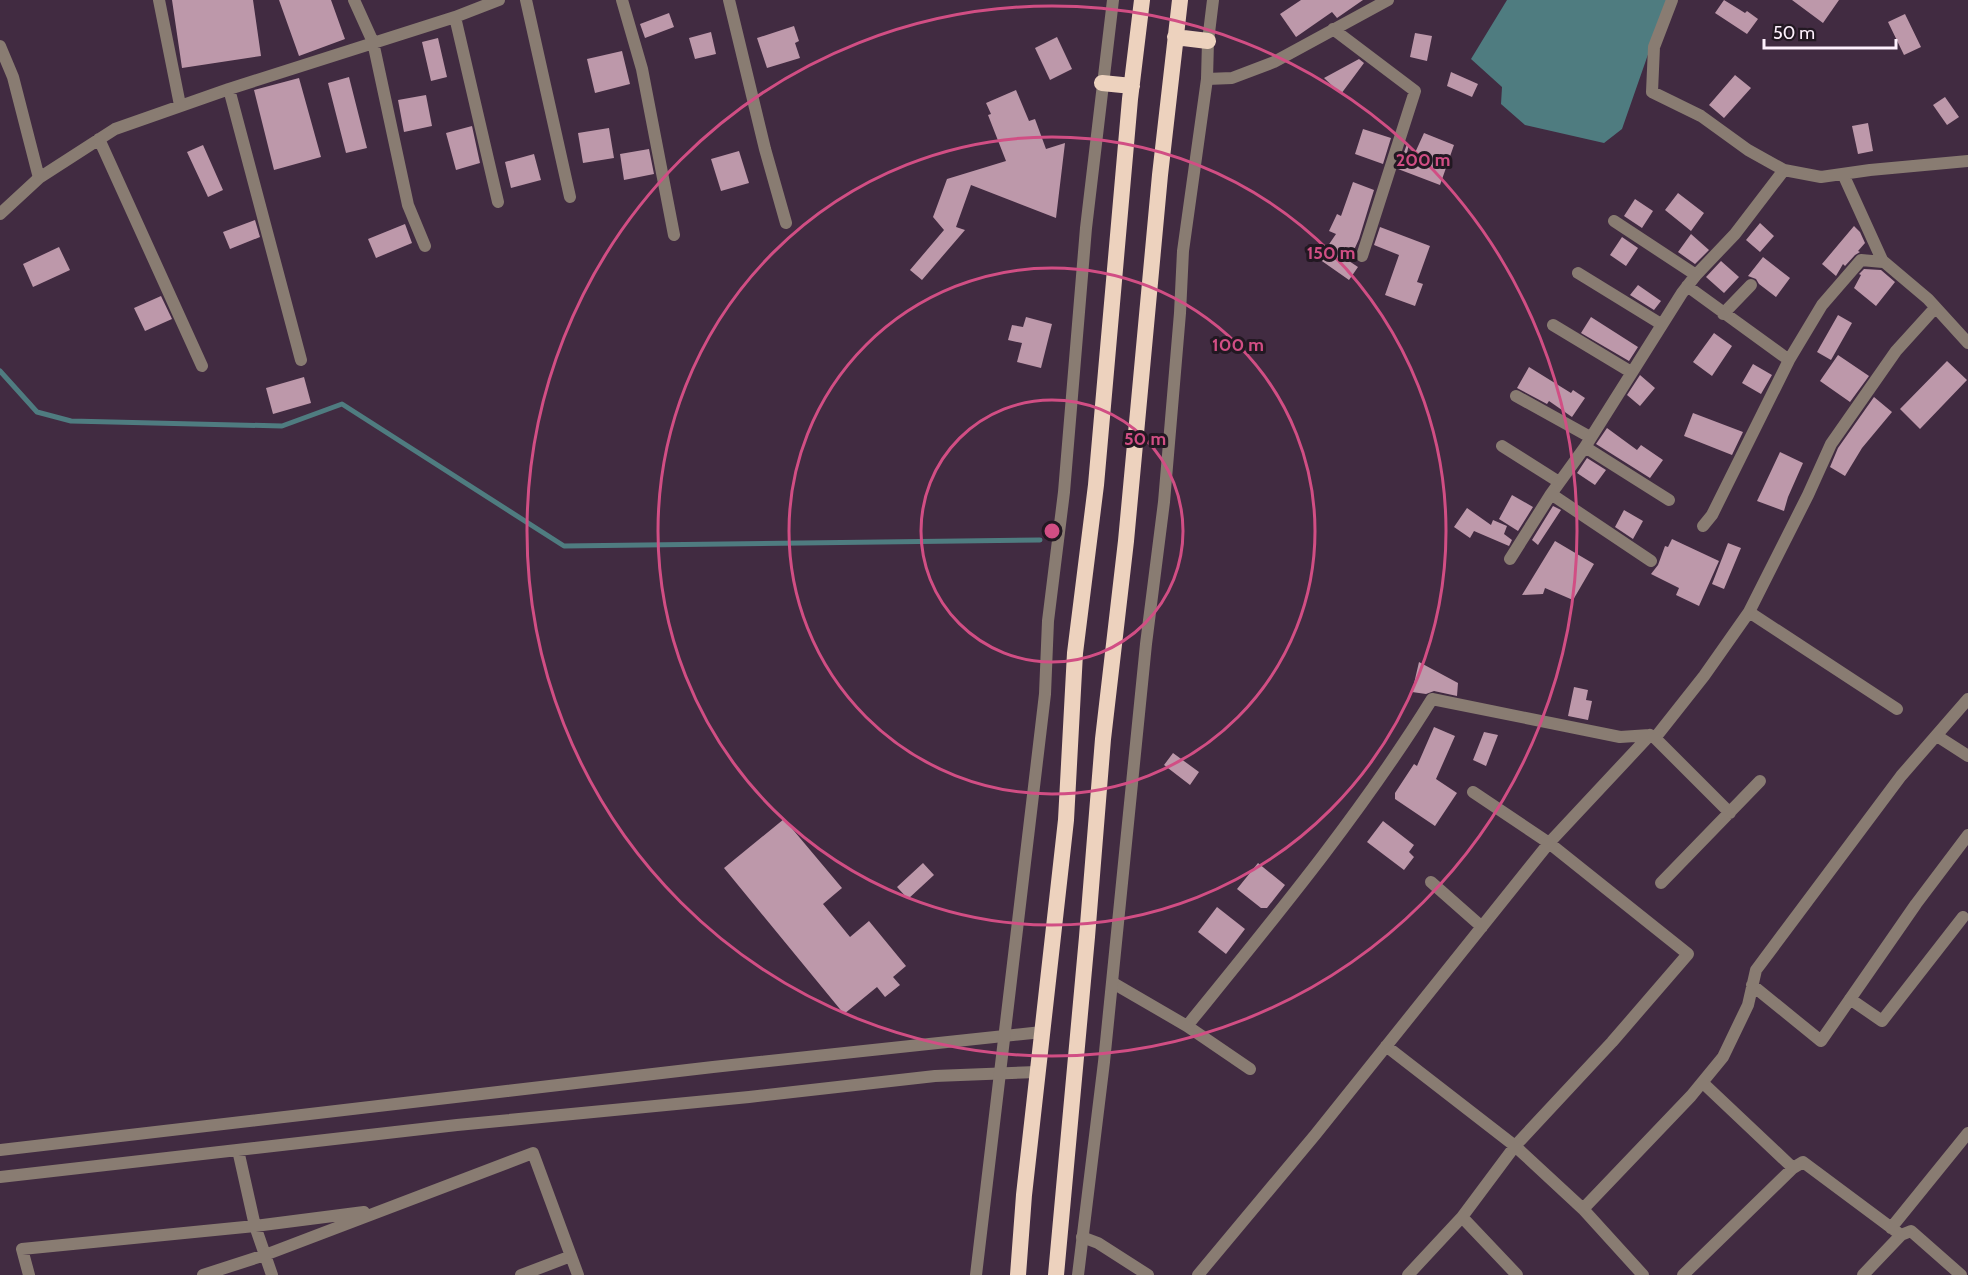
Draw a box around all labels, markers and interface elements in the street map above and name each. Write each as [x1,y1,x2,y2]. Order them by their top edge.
scale bar [1764,12,1896,50]
text: 50 m [1773,22,1815,44]
text: 200 m [1396,149,1450,171]
text: 150 m [1307,242,1355,264]
text: 100 m [1212,334,1264,356]
text: 50 m [1124,428,1166,450]
centre of rings [1042,521,1062,541]

